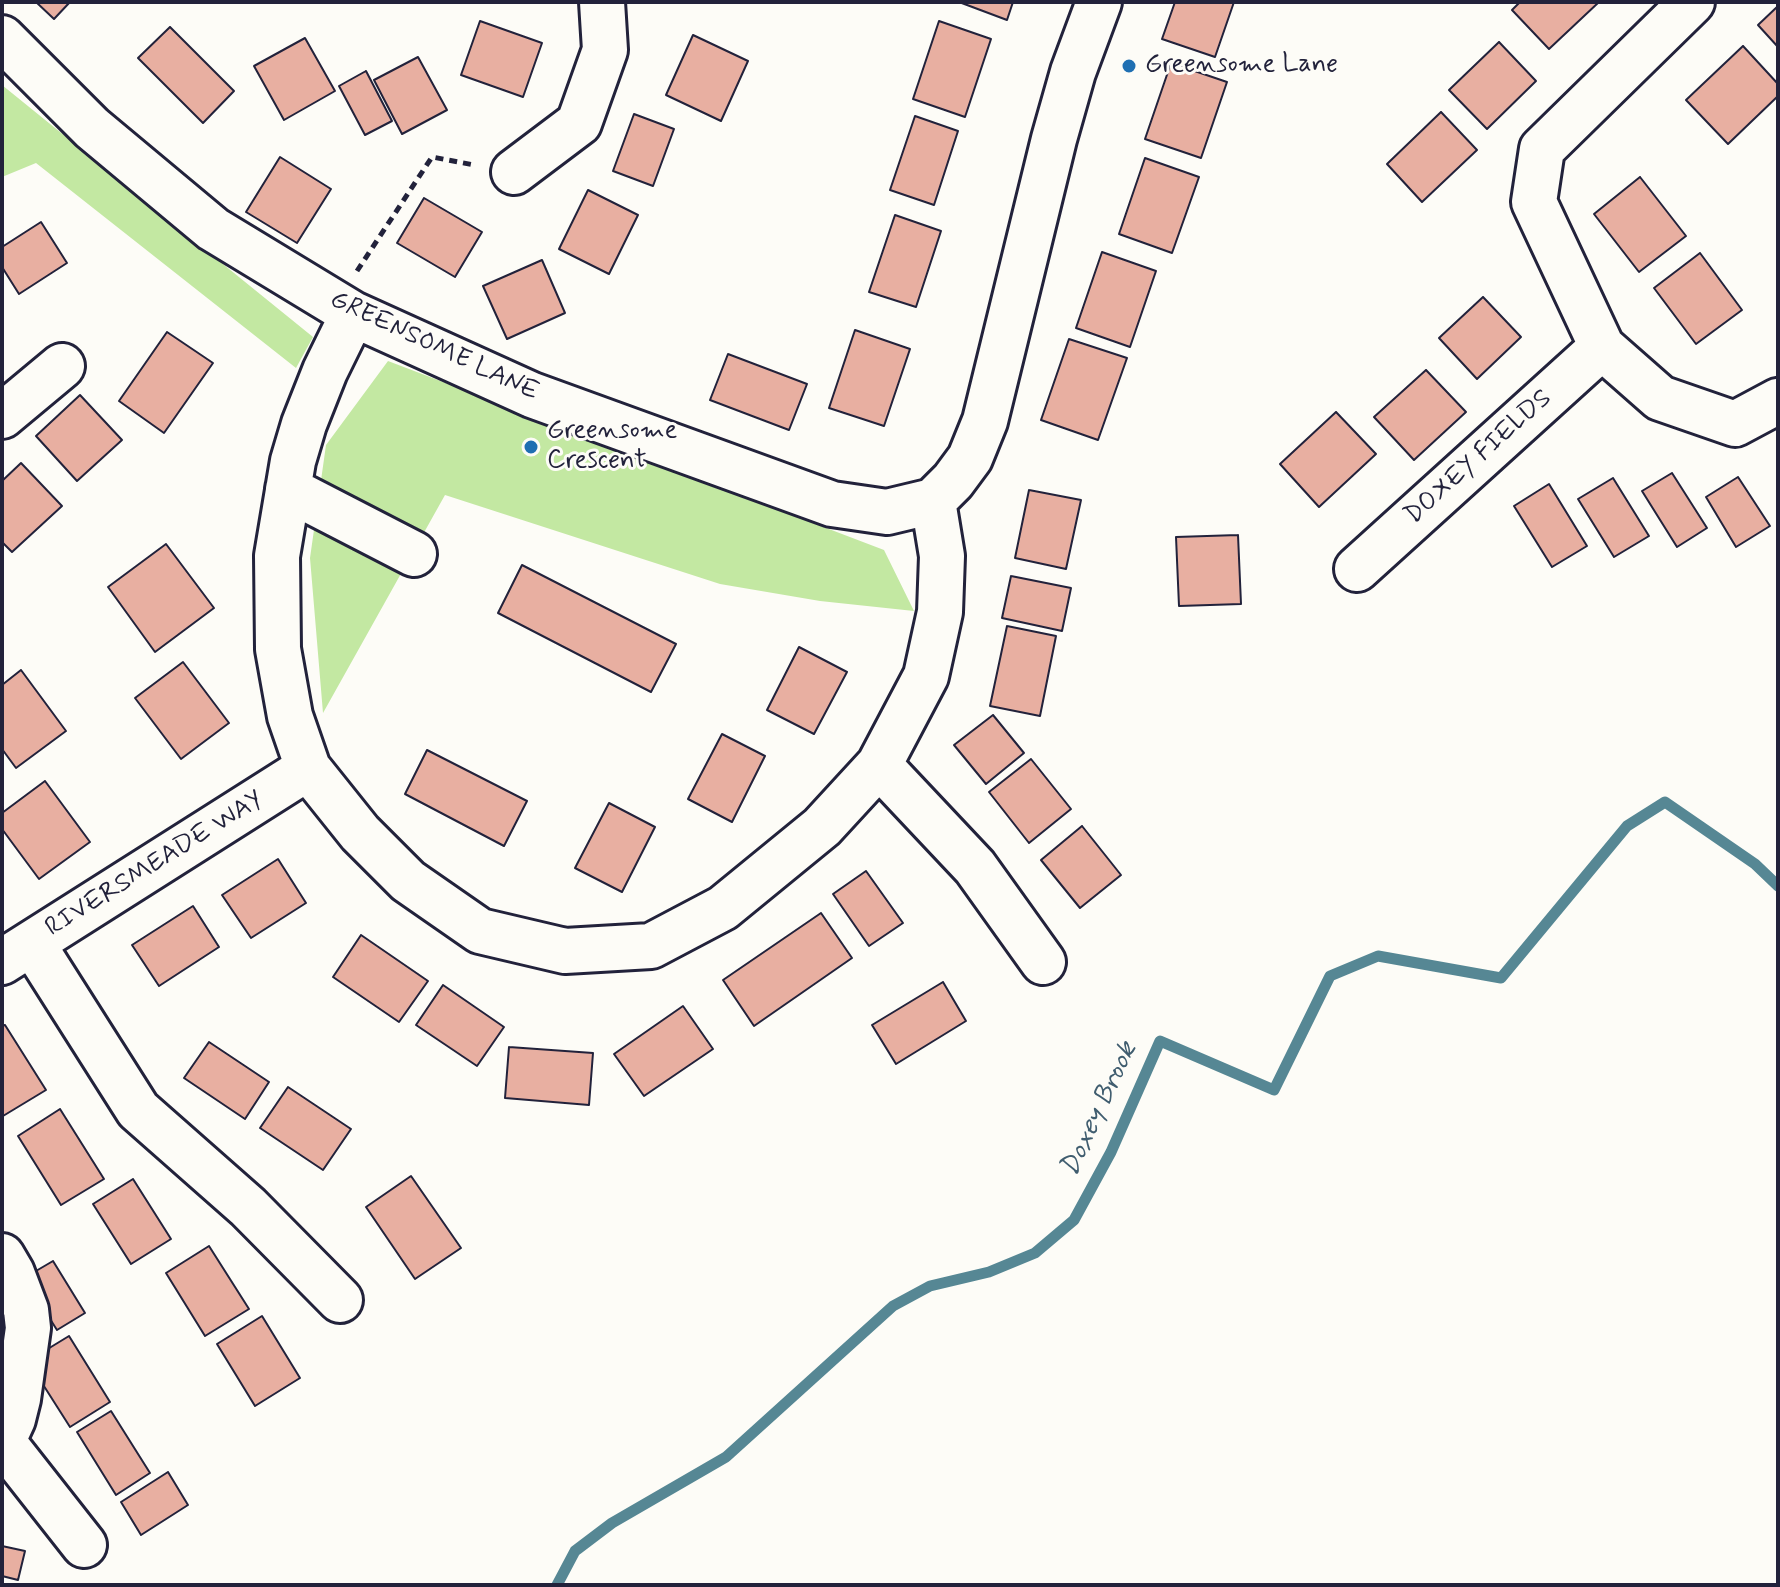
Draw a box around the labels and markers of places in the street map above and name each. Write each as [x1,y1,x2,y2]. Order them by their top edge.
place label: Greensome Lane [1145,50,1338,82]
marker: Greensome Lane [1120,57,1138,75]
place label: Greensome Crescent [547,416,677,478]
marker: Greensome Crescent [522,438,540,456]

